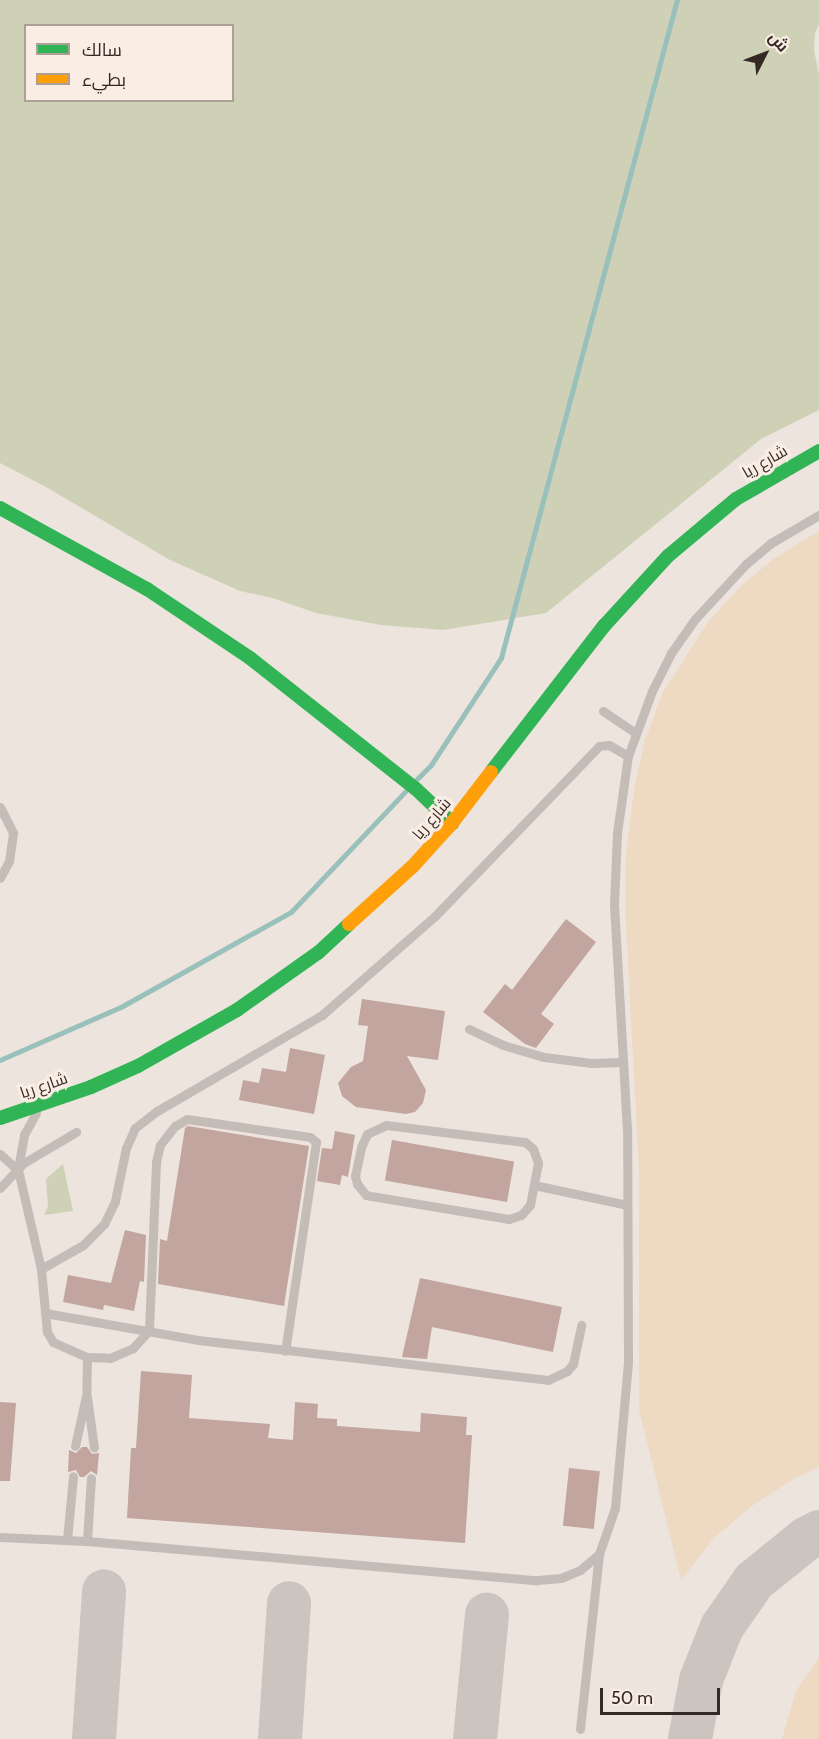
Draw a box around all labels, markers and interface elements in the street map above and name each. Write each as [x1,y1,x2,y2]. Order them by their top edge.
legend [24,24,234,102]
north arrow [735,24,795,84]
text: ش [765,28,793,56]
text: سالك [82,39,122,61]
text: بطيء [82,69,126,91]
street label: شارع ريا [739,441,791,483]
street label: شارع ريا [409,794,455,844]
street label: شارع ريا [18,1069,70,1103]
scale bar [603,1676,723,1714]
text: 50 m [611,1687,653,1709]

